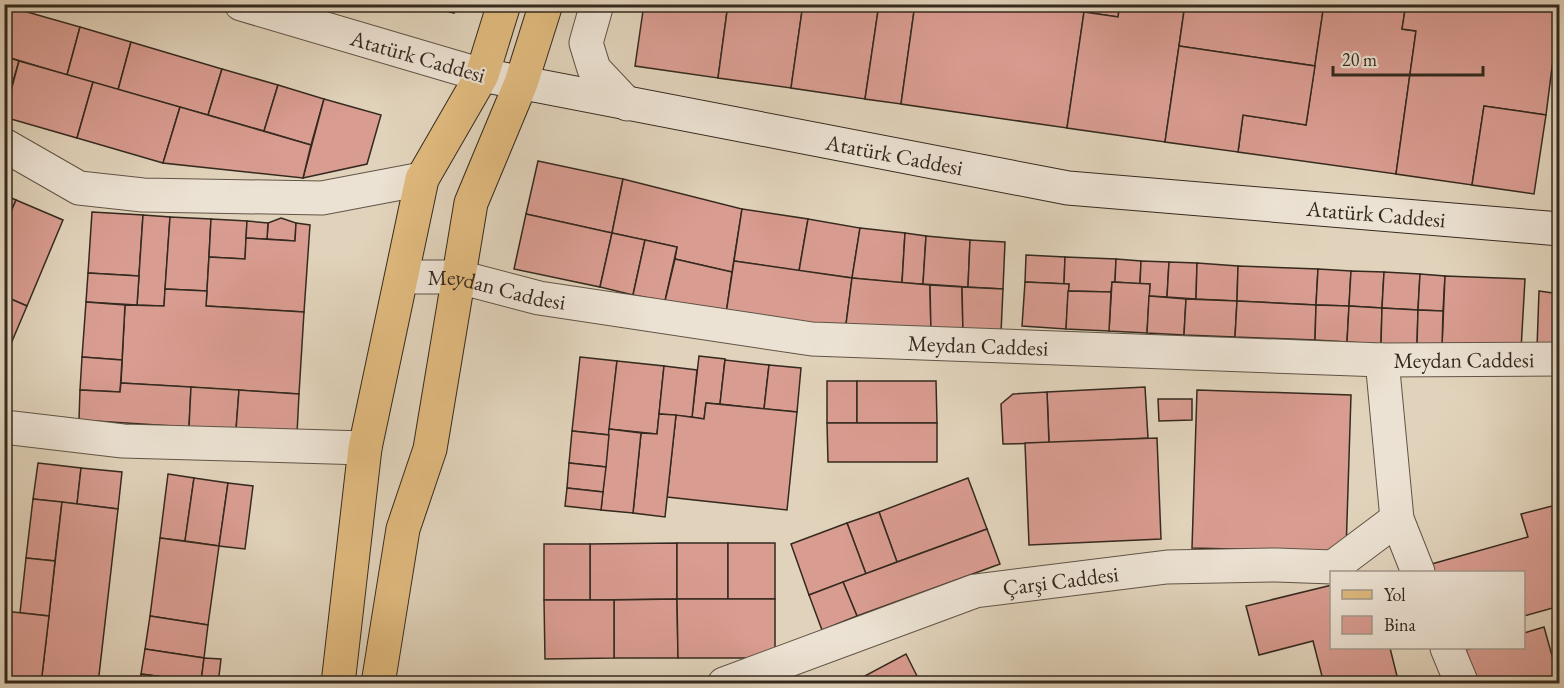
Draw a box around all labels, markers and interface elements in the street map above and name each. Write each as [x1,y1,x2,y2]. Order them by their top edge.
street label: Atatürk Caddesi [346,23,489,90]
scale bar [1333,39,1483,77]
text: 20 m [1342,48,1377,71]
street label: Atatürk Caddesi [822,127,965,182]
street label: Atatürk Caddesi [1304,194,1447,234]
street label: Meydan Caddesi [428,263,567,317]
street label: Meydan Caddesi [907,329,1049,363]
street label: Meydan Caddesi [1393,345,1534,375]
street label: Çarşi Caddesi [1001,559,1120,602]
legend [1330,571,1525,649]
text: Yol [1384,583,1406,606]
text: Bina [1384,613,1416,636]

